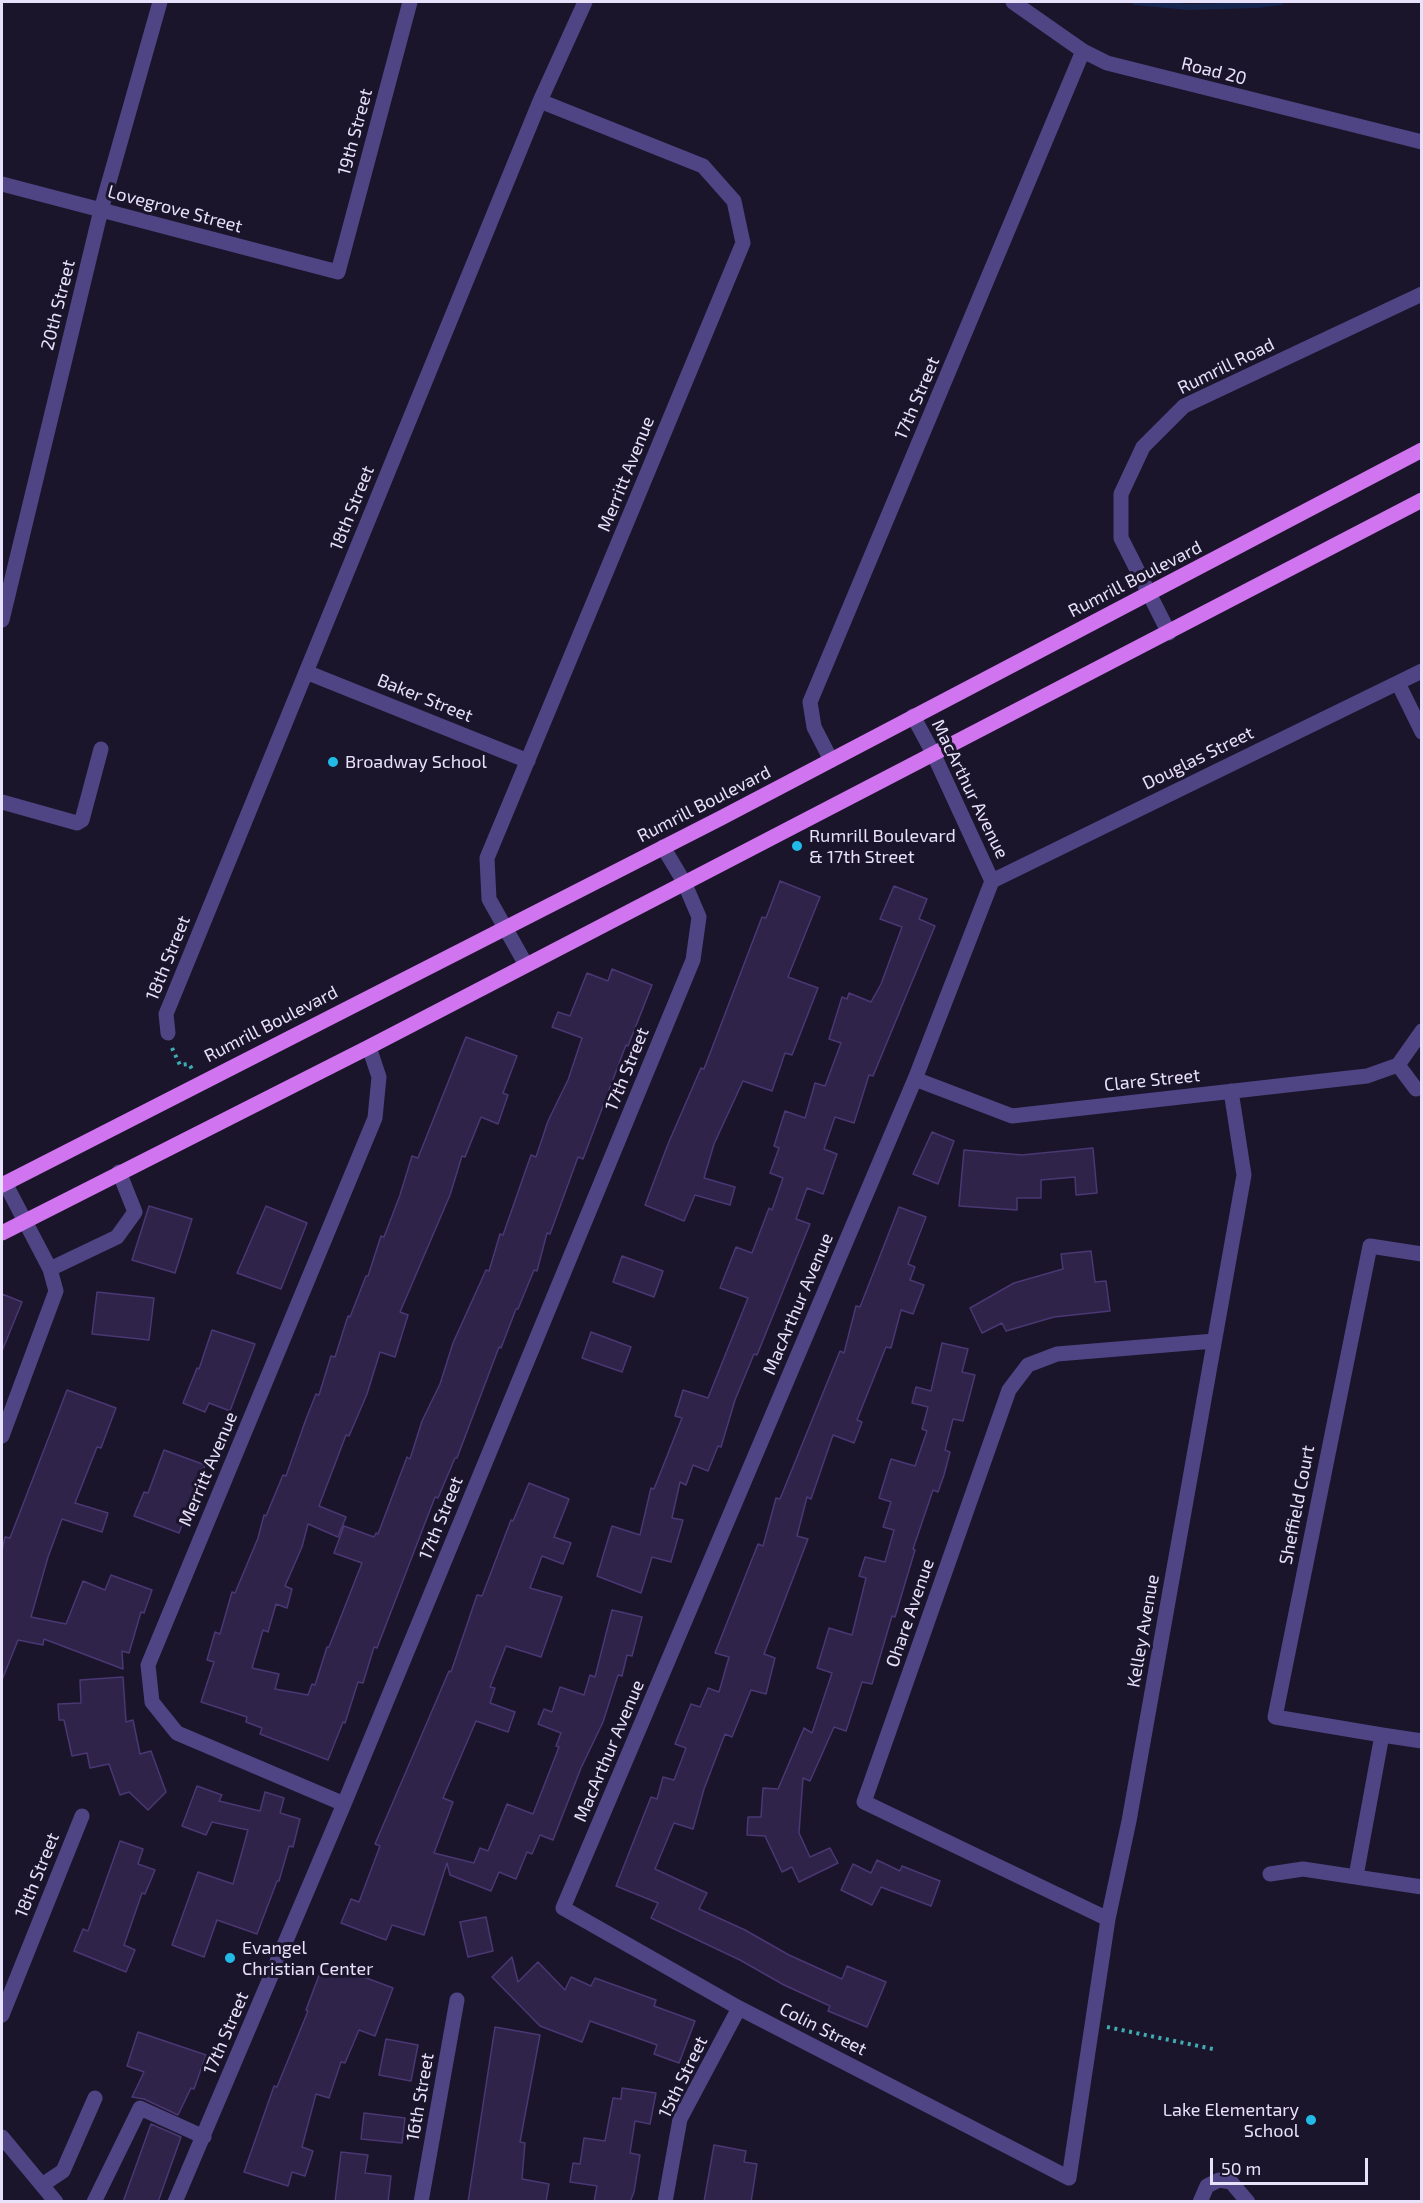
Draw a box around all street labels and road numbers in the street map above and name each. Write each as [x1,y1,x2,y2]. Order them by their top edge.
street label: Road 20 [1179,52,1249,90]
street label: 19th Street [333,86,377,178]
street label: Lovegrove Street [105,181,245,237]
street label: 20th Street [36,258,80,352]
street label: Rumrill Road [1174,333,1278,399]
street label: 17th Street [890,353,944,443]
street label: Merritt Avenue [593,413,659,535]
street label: 18th Street [325,462,379,554]
street label: Rumrill Boulevard [1065,536,1205,622]
street label: Baker Street [374,669,476,727]
street label: MacArthur Avenue [927,716,1013,862]
street label: Douglas Street [1139,722,1257,794]
street label: Rumrill Boulevard [634,761,774,847]
street label: 18th Street [141,912,195,1004]
street label: Rumrill Boulevard [201,981,341,1067]
street label: 17th Street [601,1024,653,1114]
street label: Clare Street [1103,1064,1201,1096]
street label: MacArthur Avenue [758,1230,838,1378]
street label: Merritt Avenue [174,1408,242,1530]
street label: Sheffield Court [1275,1443,1319,1567]
street label: 17th Street [415,1473,467,1563]
street label: Ohare Avenue [881,1556,939,1670]
street label: Kelley Avenue [1122,1573,1164,1689]
street label: MacArthur Avenue [569,1677,649,1825]
street label: 18th Street [10,1829,64,1921]
street label: 17th Street [199,1988,253,2078]
street label: Colin Street [776,1998,870,2060]
street label: 15th Street [654,2033,712,2121]
street label: 16th Street [402,2051,438,2143]

